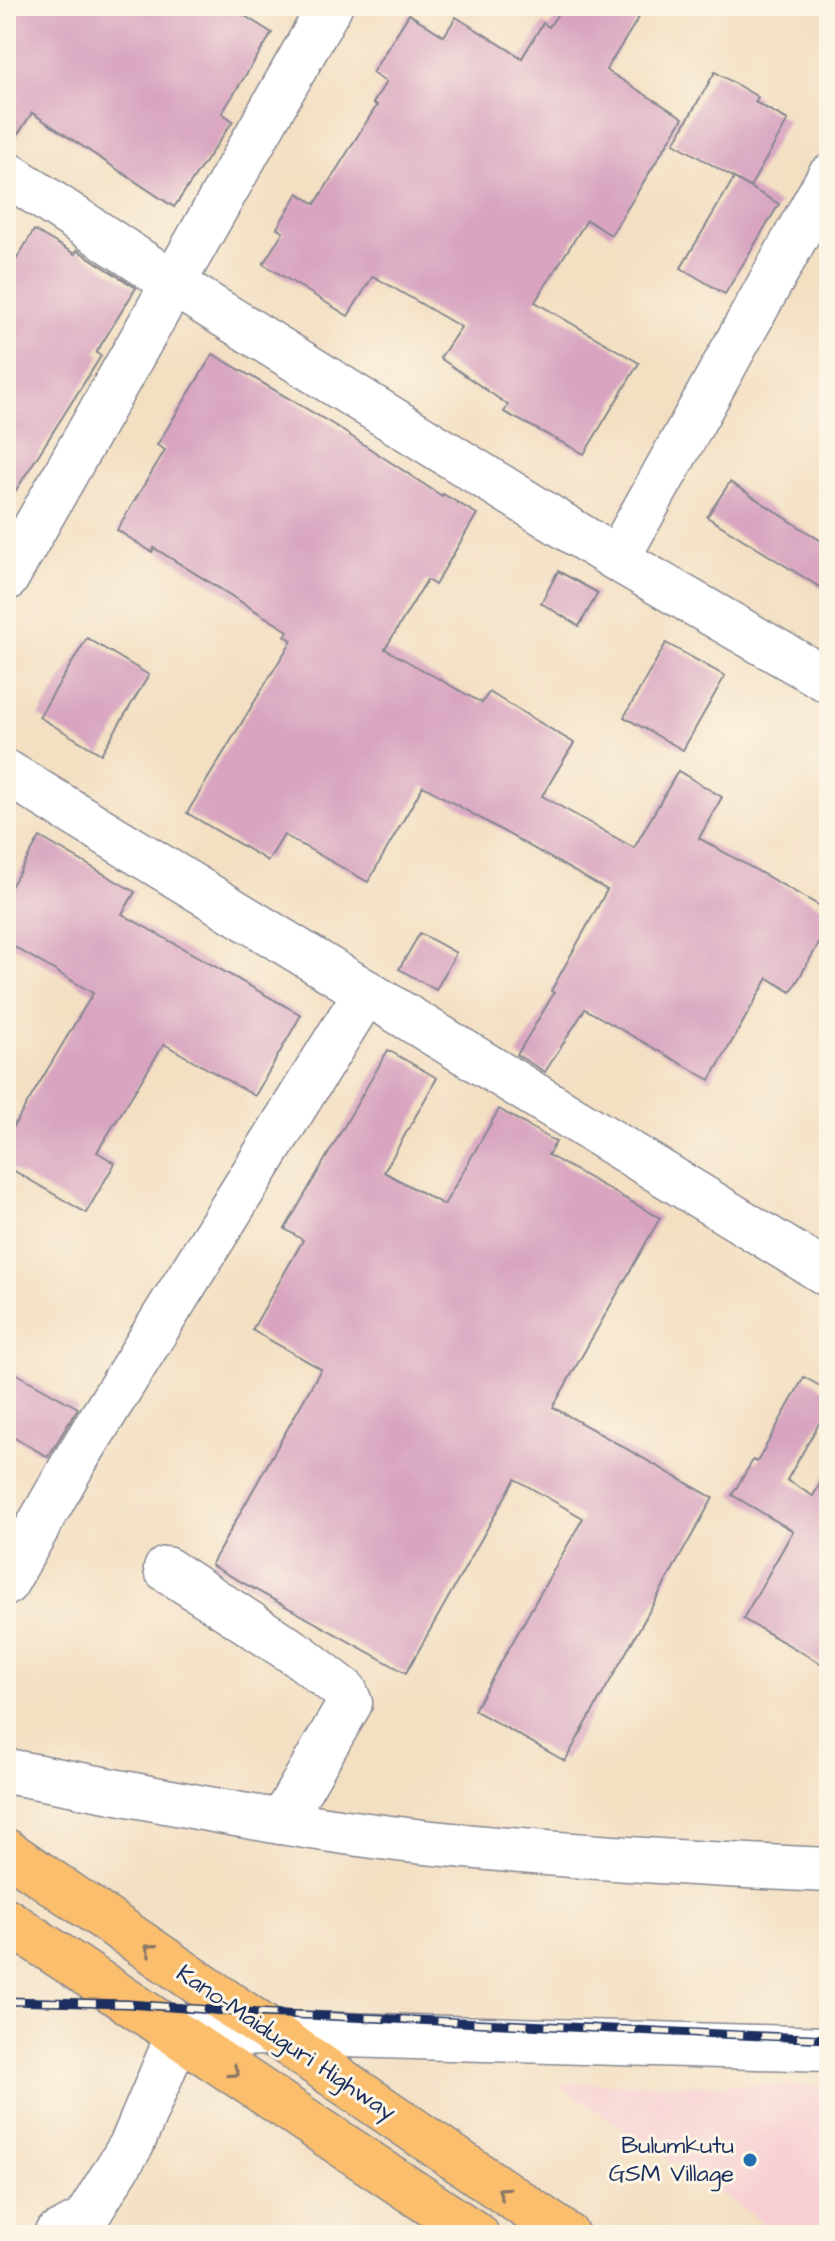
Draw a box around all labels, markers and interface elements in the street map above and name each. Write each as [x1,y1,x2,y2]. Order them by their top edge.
one-way arrow [144,1944,158,1959]
street label: Kano-Maiduguri Highway [169,1957,403,2130]
one-way arrow [225,2063,240,2078]
place label: Bulumkutu GSM Village [609,2129,734,2192]
marker: Bulumkutu GSM Village [741,2151,759,2169]
one-way arrow [497,2186,511,2201]

